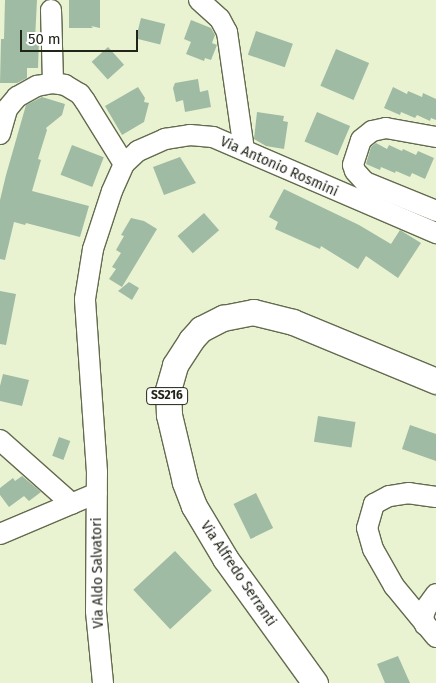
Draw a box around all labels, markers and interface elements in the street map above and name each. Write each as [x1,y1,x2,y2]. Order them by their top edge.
scale bar [22,20,140,52]
text: 50 m [28,30,61,48]
street label: Via Antonio Rosmini [217,133,341,201]
road number: SS216 [146,386,188,406]
street label: Via Aldo Salvatori [89,517,107,629]
street label: Via Alfredo Serranti [197,518,279,630]

